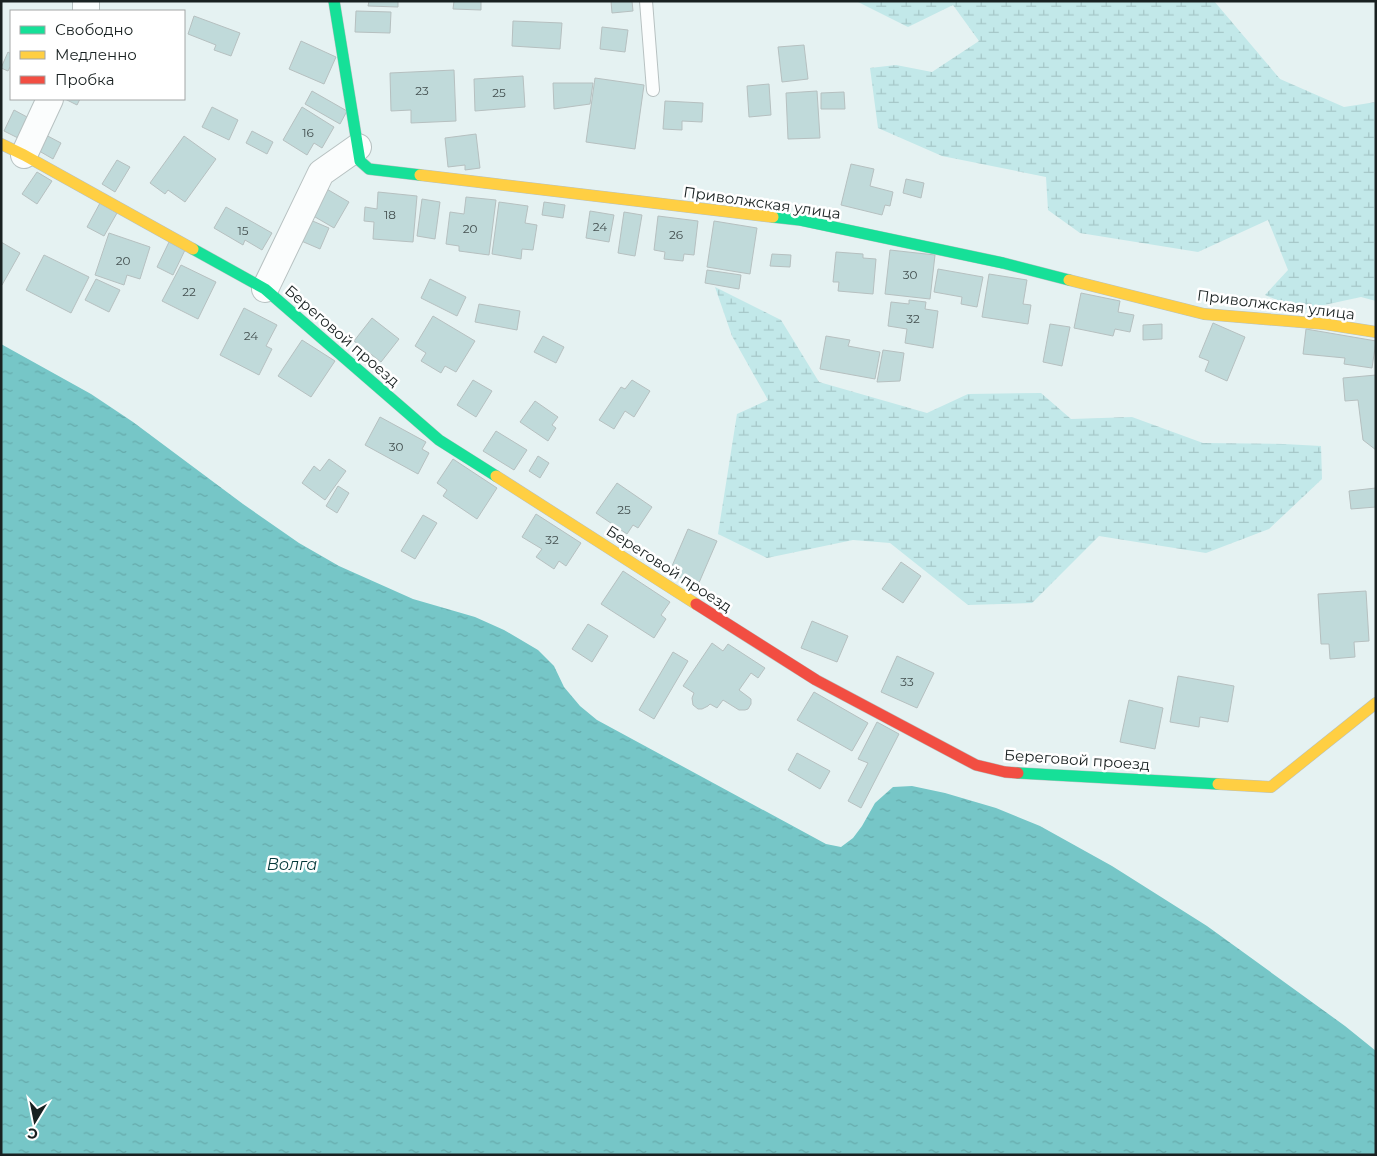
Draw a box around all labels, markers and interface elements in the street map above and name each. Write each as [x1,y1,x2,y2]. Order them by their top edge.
legend [10,10,185,100]
text: Свободно [55,20,133,39]
text: Медленно [55,45,137,64]
text: Пробка [55,70,114,89]
house number: 23 [415,83,429,98]
house number: 25 [492,85,506,100]
house number: 16 [302,125,314,140]
street label: Приволжская улица [682,182,842,223]
house number: 18 [384,207,396,222]
house number: 24 [593,219,607,234]
house number: 20 [463,221,477,236]
house number: 15 [237,223,249,238]
house number: 26 [669,227,683,242]
house number: 20 [116,253,130,268]
house number: 30 [903,267,917,282]
street label: Береговой проезд [281,281,404,391]
house number: 22 [182,284,196,299]
street label: Приволжская улица [1196,285,1356,324]
house number: 32 [906,311,920,326]
house number: 24 [244,328,258,343]
house number: 30 [389,439,403,454]
house number: 25 [617,502,631,517]
street label: Береговой проезд [603,521,736,616]
house number: 32 [545,532,559,547]
house number: 33 [900,674,914,689]
street label: Береговой проезд [1004,745,1151,774]
water label: Волга [267,855,317,874]
north arrow [10,1096,60,1146]
text: С [26,1124,39,1144]

